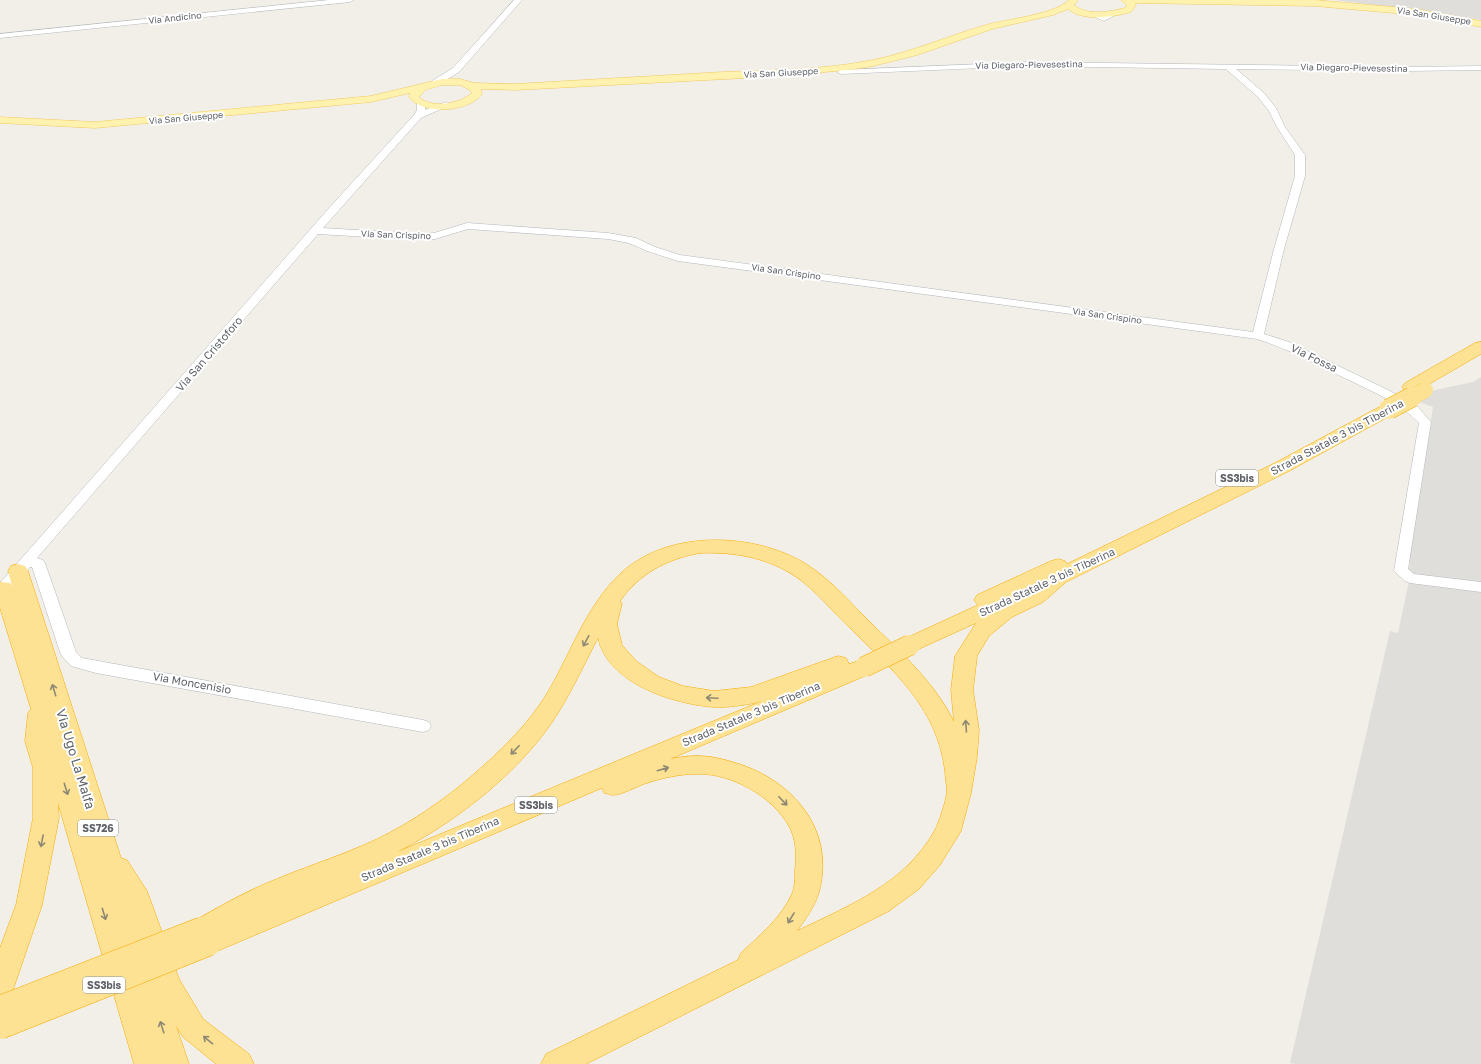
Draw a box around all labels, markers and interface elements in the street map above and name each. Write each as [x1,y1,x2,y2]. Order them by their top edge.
street label: Via San Giuseppe [1396,4,1472,27]
street label: Via Andicino [148,9,202,26]
street label: Via Diegaro-Pievesestina [975,58,1083,71]
street label: Via Diegaro-Pievesestina [1300,61,1408,74]
street label: Via San Giuseppe [743,65,819,80]
street label: Via San Giuseppe [148,109,224,126]
street label: Via San Crispino [361,228,431,241]
street label: Via San Crispino [751,261,822,282]
street label: Via San Crispino [1072,305,1143,326]
street label: Via San Cristoforo [173,313,245,394]
street label: Via Fossa [1289,341,1340,374]
street label: Strada Statale 3 bis Tiberina [1268,396,1405,477]
road number: SS3bis [1216,470,1258,486]
street label: Strada Statale 3 bis Tiberina [977,544,1117,619]
one-way arrow [582,635,589,647]
street label: Via Moncenisio [152,669,233,696]
street label: Strada Statale 3 bis Tiberina [680,679,822,749]
one-way arrow [50,683,57,696]
one-way arrow [706,695,719,702]
street label: Via Ugo La Malfa [53,707,99,811]
one-way arrow [963,720,970,733]
one-way arrow [511,745,520,755]
one-way arrow [657,765,670,772]
one-way arrow [63,782,70,795]
one-way arrow [778,796,788,806]
road number: SS3bis [515,797,557,813]
street label: Strada Statale 3 bis Tiberina [359,814,501,884]
road number: SS726 [78,820,118,836]
one-way arrow [38,834,46,847]
one-way arrow [101,907,108,920]
one-way arrow [786,912,794,924]
road number: SS3bis [83,977,125,993]
one-way arrow [158,1021,165,1034]
one-way arrow [203,1036,213,1045]

